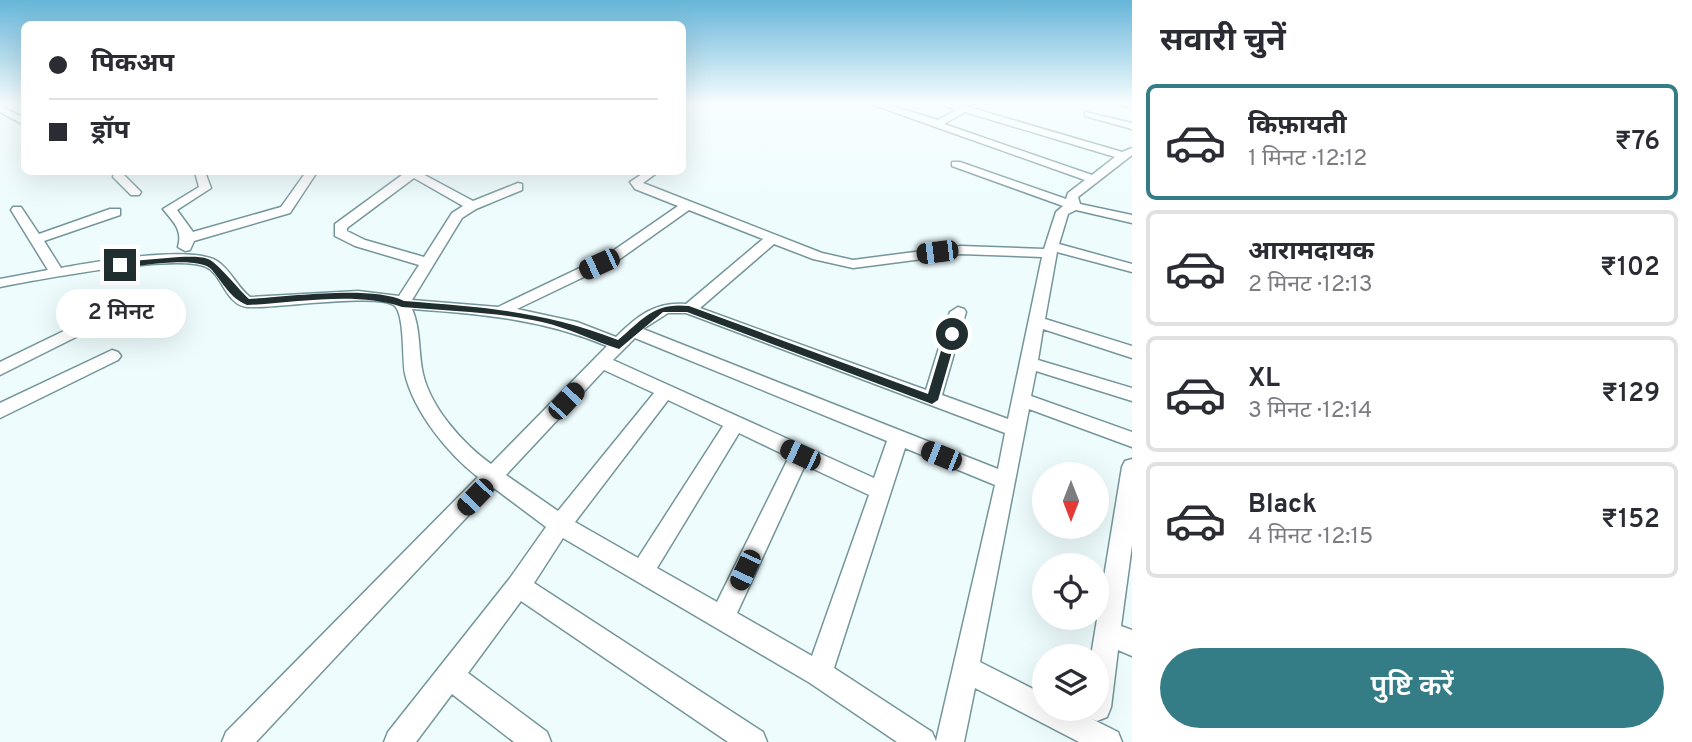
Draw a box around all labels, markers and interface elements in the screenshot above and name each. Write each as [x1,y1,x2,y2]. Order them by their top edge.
text: सवारी चुनें [1160,22,1286,62]
text: पिकअप [91,48,174,81]
text: किफ़ायती [1248,110,1347,143]
icon: car [1164,111,1227,174]
text: ड्रॉप [91,115,129,148]
text: ₹76 [1615,126,1660,159]
text: 1 मिनट · 12:12 [1248,145,1367,174]
text: आरामदायक [1248,236,1374,269]
icon: car [1164,237,1227,300]
car [915,239,960,265]
car [576,246,623,282]
route end [104,249,136,281]
text: ₹102 [1600,252,1660,285]
text: 2 मिनट · 12:13 [1248,271,1373,300]
callout: 2 मिनट [55,290,185,338]
text: 2 मिनट [88,299,154,328]
route start [936,318,968,350]
icon: car [1164,363,1227,426]
text: XL [1248,363,1280,396]
car [544,378,589,424]
text: ₹129 [1601,378,1660,411]
text: 3 मिनट · 12:14 [1248,397,1372,426]
car [777,437,824,473]
car [918,438,965,474]
north arrow [1032,462,1110,539]
map controls [1032,462,1109,721]
car [453,475,498,519]
icon: car [1164,489,1227,552]
text: Black [1248,489,1317,522]
text: ₹152 [1601,504,1660,537]
text: 4 मिनट · 12:15 [1248,523,1373,552]
car [727,547,764,593]
button: locate [1032,553,1109,630]
button: layers [1032,644,1109,721]
button: पुष्टि करें [1160,648,1664,728]

